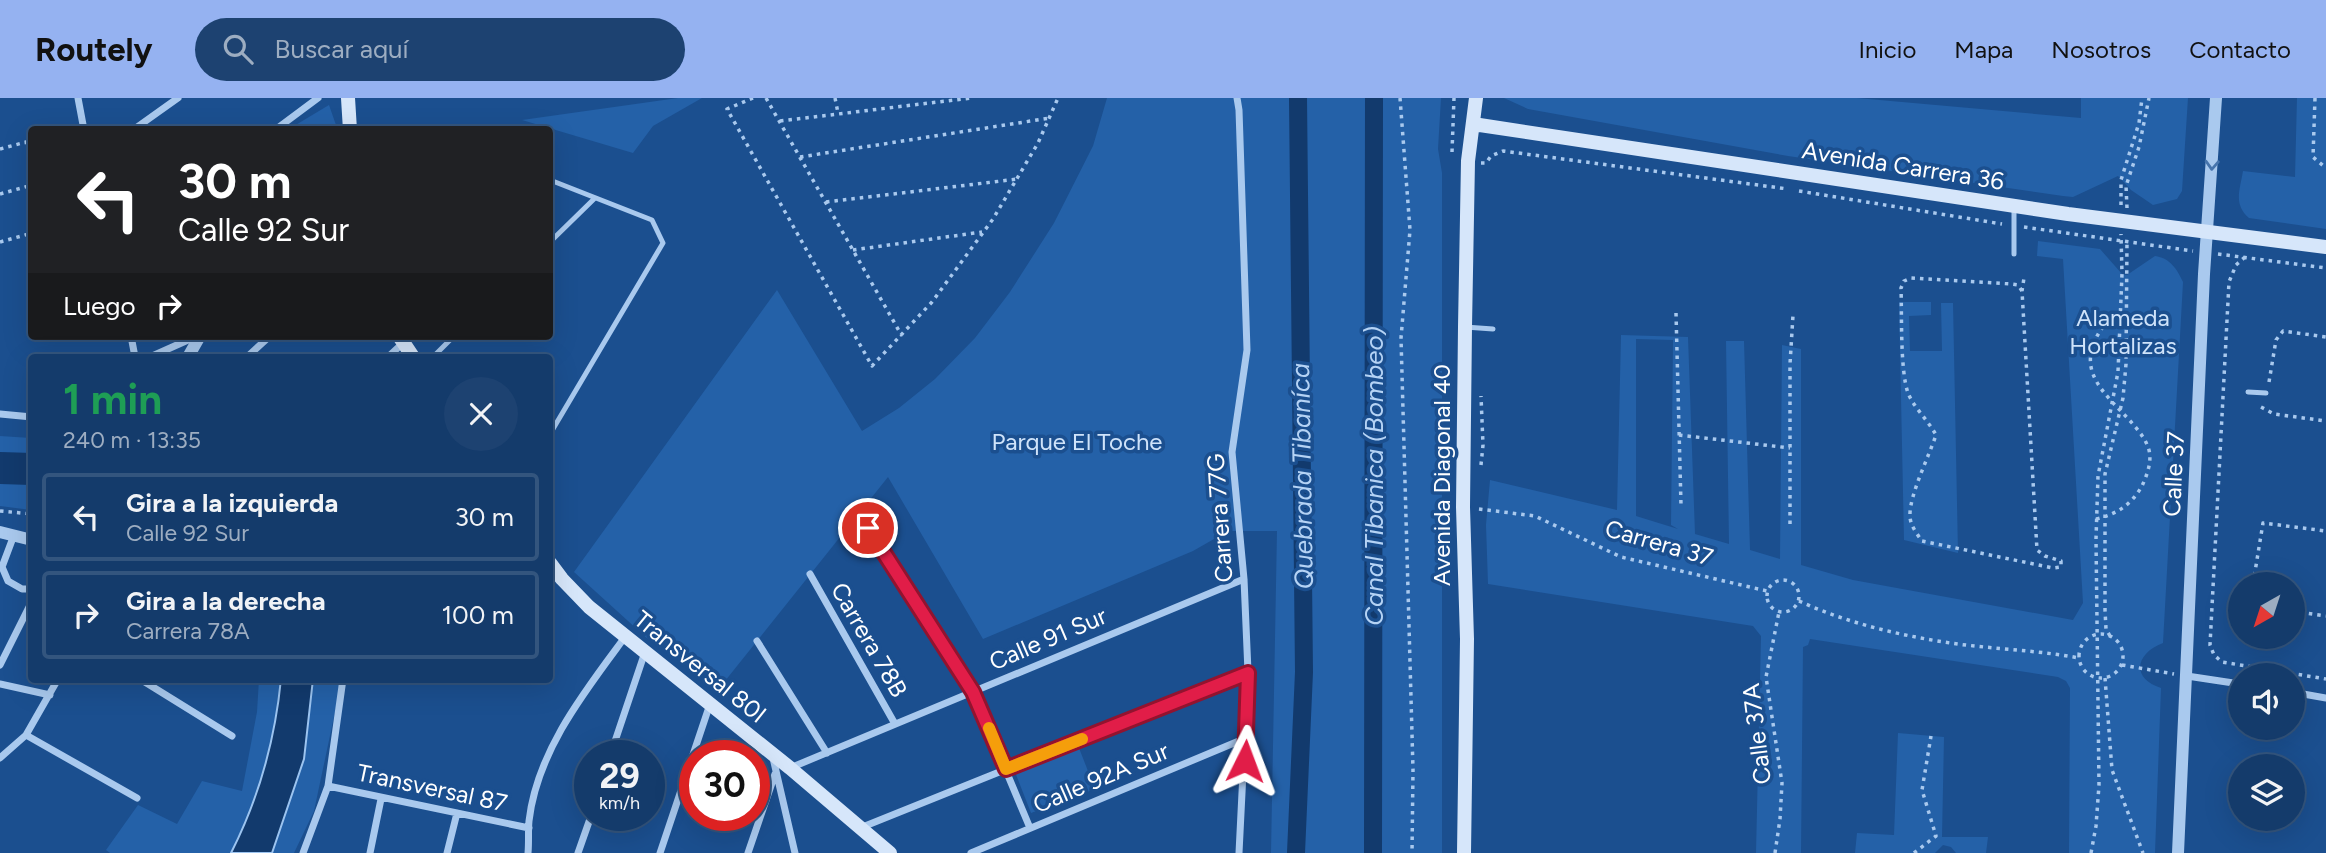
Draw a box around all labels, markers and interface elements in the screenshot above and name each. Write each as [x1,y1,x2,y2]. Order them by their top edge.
search box [195,18,685,81]
text: Routely [35,30,153,69]
icon: search [219,30,257,68]
text: Buscar aquí [275,33,408,65]
text: Inicio [1858,35,1916,64]
text: Mapa [1954,35,2013,64]
text: Nosotros [2051,35,2151,64]
text: Contacto [2189,35,2291,64]
street label: Avenida Carrera 36 [1800,135,2006,196]
text: 30 m [178,151,291,210]
icon: left [63,154,154,245]
one-way arrow [2205,160,2220,171]
text: Calle 92 Sur [178,211,349,249]
icon: right [150,287,188,325]
text: Luego [63,290,136,322]
park label: Alameda Hortalizas [2069,303,2177,360]
water label: Canal Tibanica (Bombeo) [1358,326,1390,626]
water label: Quebrada Tibaníca [1284,363,1320,589]
street label: Avenida Diagonal 40 [1427,364,1456,586]
text: 1 min [63,374,162,425]
button: close [444,377,518,451]
text: 240 m · 13:35 [63,426,201,454]
park label: Parque El Toche [992,427,1162,456]
street label: Calle 37 [2157,431,2190,517]
street label: Carrera 77G [1201,453,1238,583]
text: Gira a la izquierda [126,487,338,519]
icon: left [67,498,105,536]
pin [838,498,898,558]
text: 30 m [455,501,514,533]
icon: arrive [849,509,887,547]
street label: Carrera 37 [1602,513,1717,572]
text: Calle 92 Sur [126,519,249,547]
north arrow [2228,572,2305,649]
map controls [2228,572,2305,831]
street label: Carrera 78B [825,577,914,702]
text: Gira a la derecha [126,585,326,617]
icon: right [67,596,105,634]
text: 100 m [441,599,514,631]
street label: Calle 91 Sur [985,601,1111,676]
street label: Transversal 80I [628,604,772,729]
text: Carrera 78A [126,617,250,645]
button: sound [2228,663,2305,740]
street label: Calle 37A [1736,681,1777,786]
position arrow [1208,724,1282,798]
street label: Calle 92A Sur [1029,736,1173,819]
speed limit sign: 30 [679,740,770,831]
button: layers [2228,754,2305,831]
text: 29 [599,755,640,797]
street label: Transversal 87 [354,757,510,818]
text: km/h [599,792,640,814]

